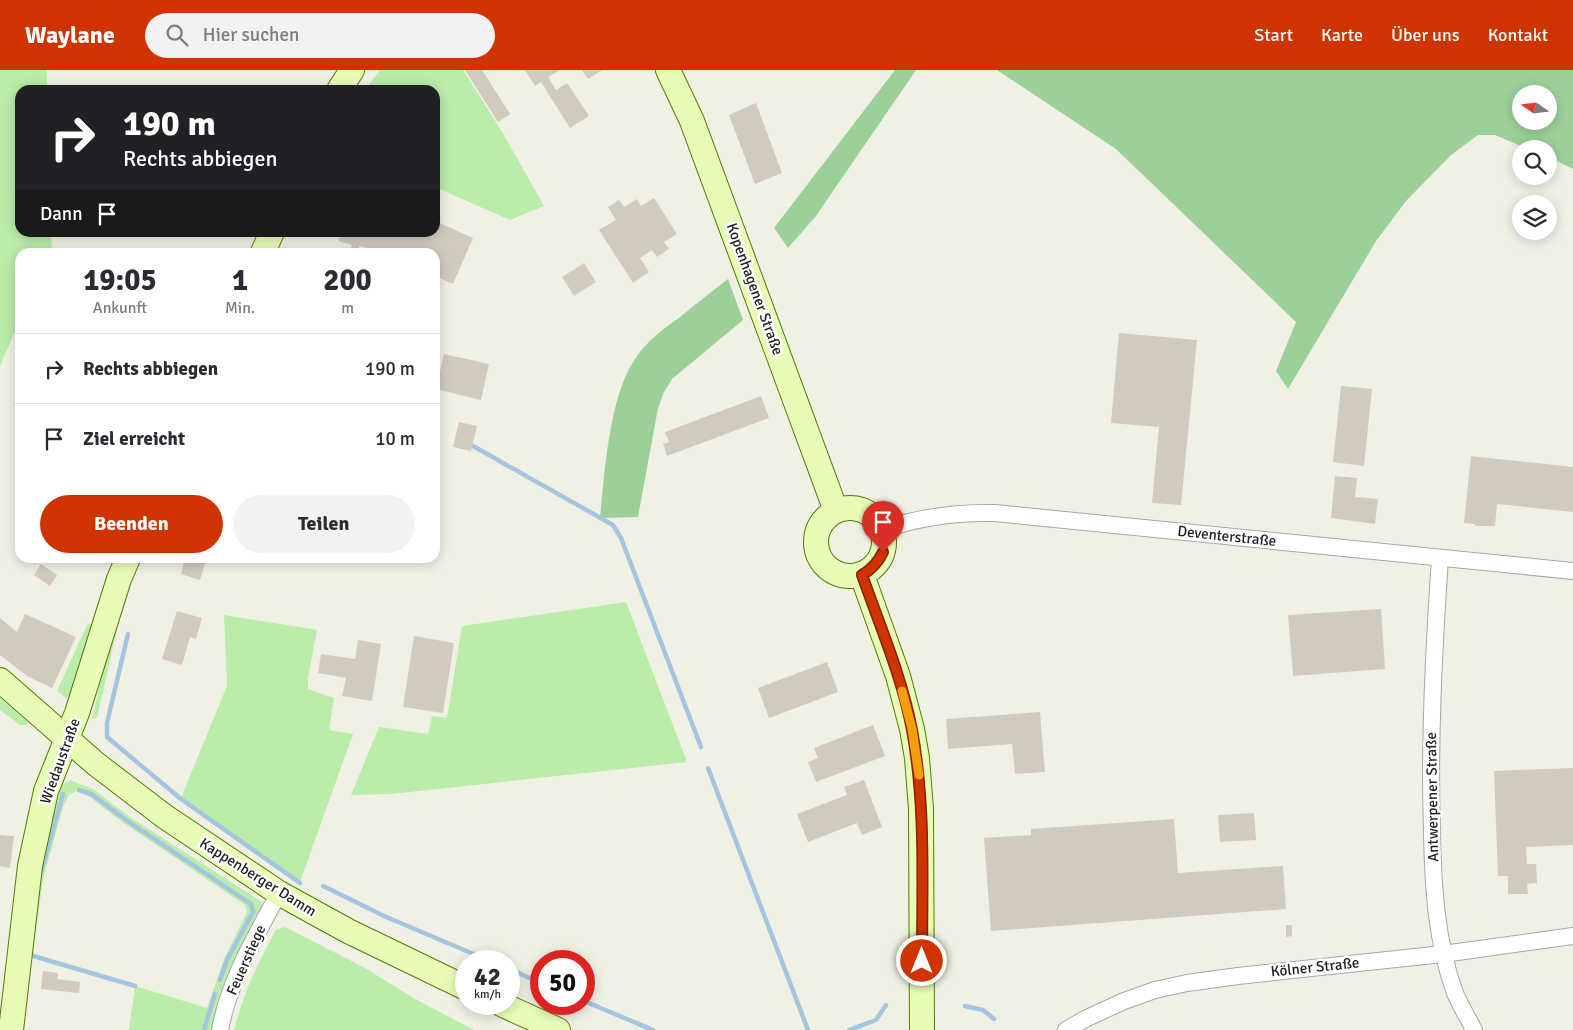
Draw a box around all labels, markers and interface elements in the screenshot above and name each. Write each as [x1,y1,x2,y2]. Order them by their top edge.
search box [145,13,495,58]
text: Waylane [25,20,115,50]
icon: search [163,21,191,49]
text: Hier suchen [203,23,299,47]
text: Start [1254,24,1293,46]
text: Karte [1321,24,1363,46]
text: Über uns [1391,24,1460,46]
text: Kontakt [1488,24,1548,46]
north arrow [1512,85,1558,130]
map controls [1512,85,1557,240]
text: 190 m [123,102,216,145]
icon: right [40,105,105,170]
button: search [1512,140,1557,185]
text: Rechts abbiegen [123,145,277,172]
button: layers [1512,195,1557,240]
icon: arrive [93,200,121,228]
text: Dann [40,202,83,226]
street label: Kopenhagener Straße [723,220,787,358]
text: 19:05 [83,262,157,299]
text: 1 [232,262,248,299]
text: 200 [323,262,372,299]
text: Ankunft [93,298,147,318]
text: Min. [225,298,255,318]
text: m [341,298,354,318]
icon: right [40,355,68,383]
text: Rechts abbiegen [83,357,218,381]
text: 190 m [365,357,415,381]
icon: arrive [40,425,68,453]
text: Ziel erreicht [83,427,185,451]
text: 10 m [375,427,415,451]
button: Beenden [40,495,223,553]
button: Teilen [233,495,415,553]
pin [862,501,904,552]
icon: arrive [869,508,897,536]
street label: Deventerstraße [1177,522,1277,550]
street label: Wiedaustraße [36,716,84,806]
street label: Antwerpener Straße [1422,732,1442,862]
street label: Kappenberger Damm [196,834,320,920]
street label: Feuerstiege [223,922,269,998]
position arrow [895,934,947,986]
speed limit sign: 50 [530,950,595,1015]
street label: Kölner Straße [1270,953,1360,981]
text: 42 [474,961,501,992]
text: km/h [474,987,501,1002]

